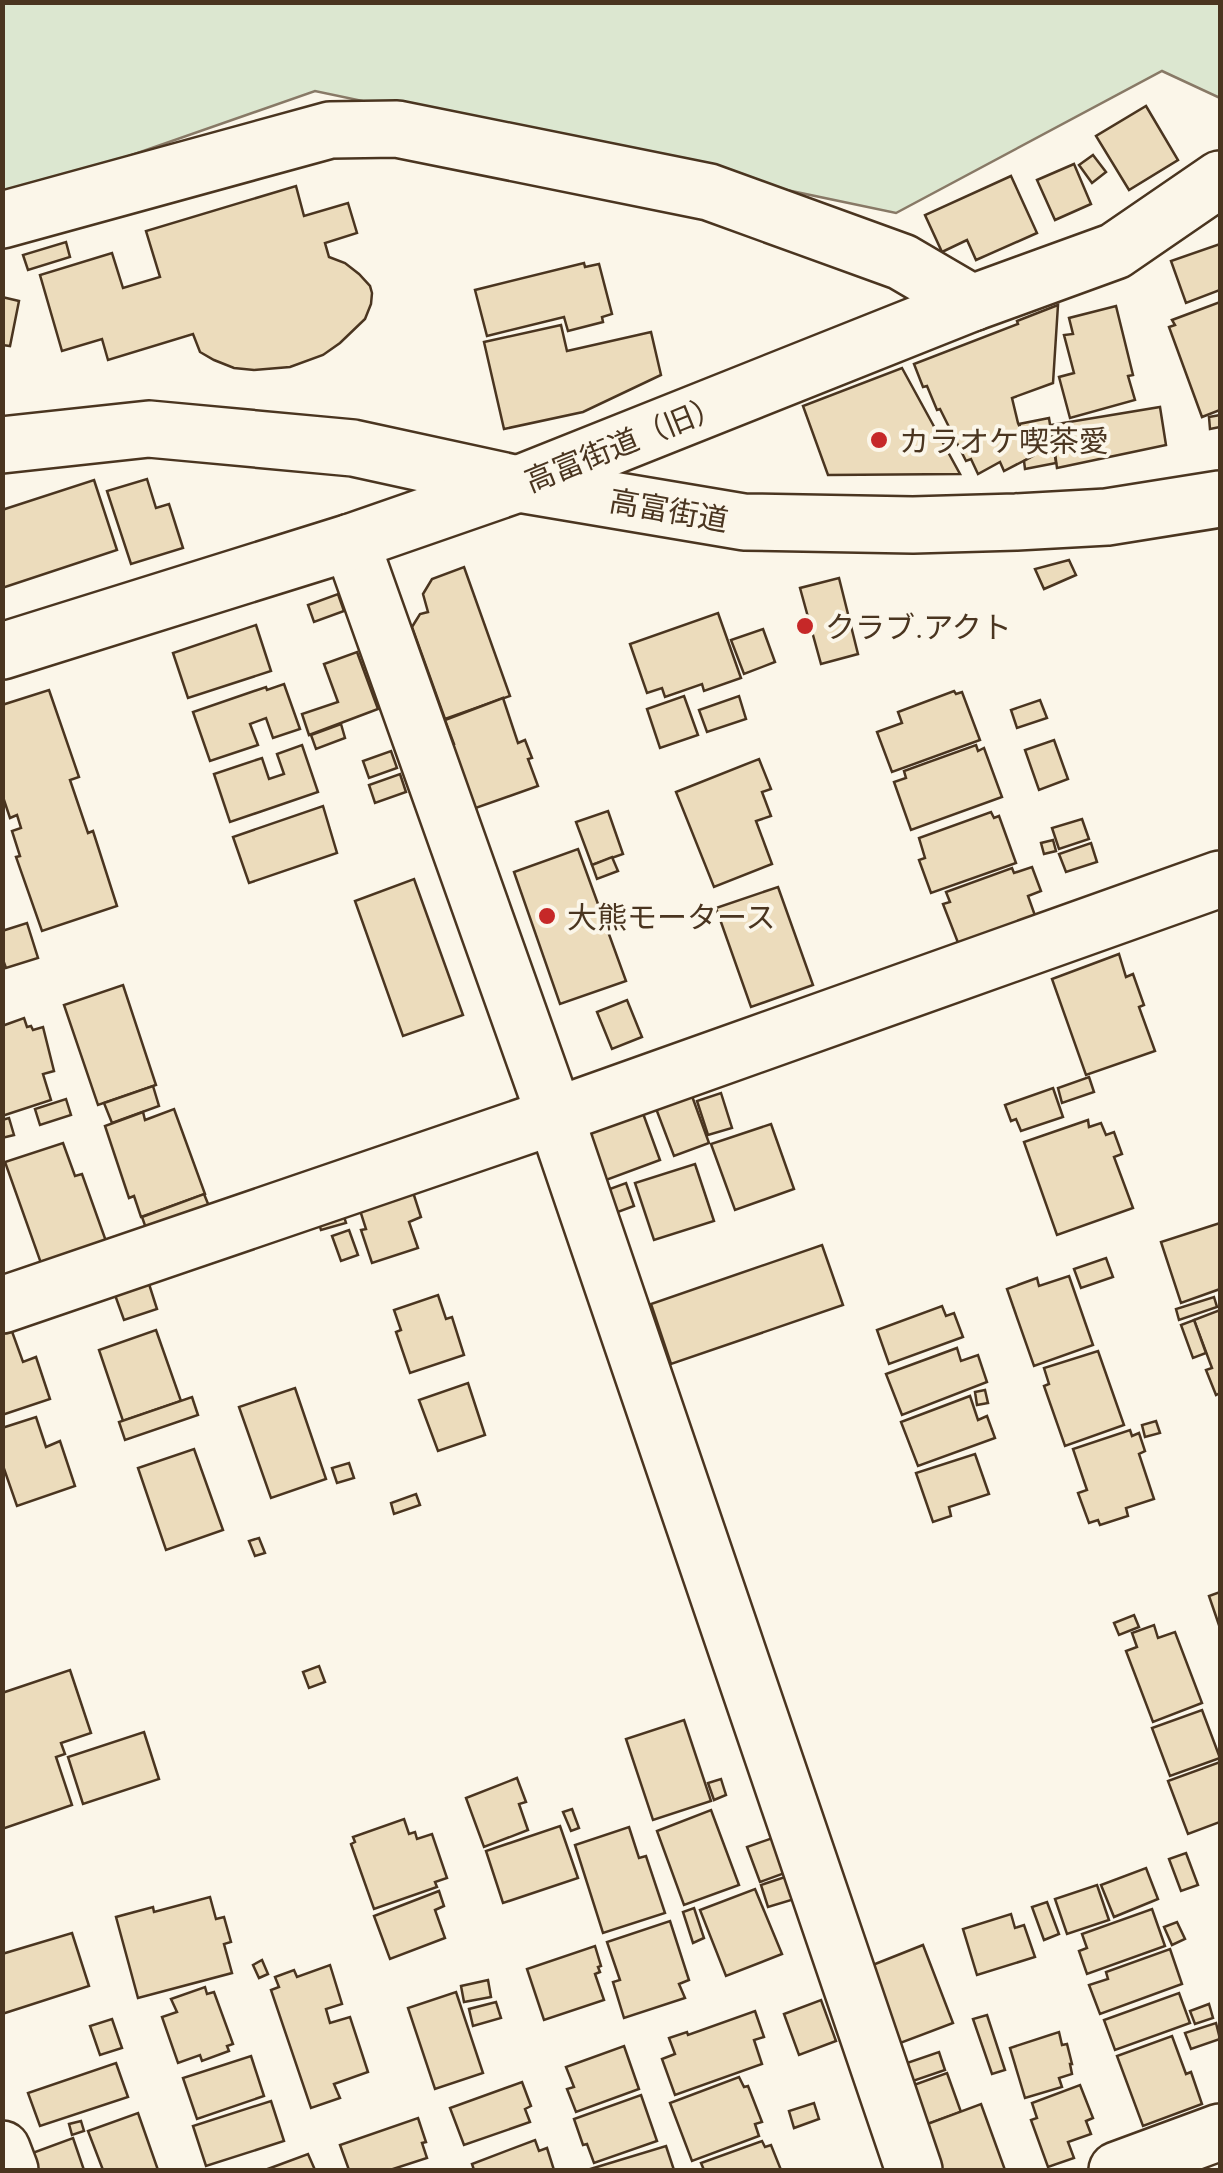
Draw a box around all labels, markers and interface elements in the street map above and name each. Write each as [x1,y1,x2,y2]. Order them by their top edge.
street label: 高富街道（旧） [519,386,727,498]
place label: カラオケ喫茶愛 [899,422,1109,458]
marker: カラオケ喫茶愛 [868,429,890,451]
street label: 高富街道 [607,481,731,537]
place label: クラブ.アクト [825,608,1012,644]
marker: クラブ.アクト [794,615,816,637]
place label: 大熊モータース [567,898,776,934]
marker: 大熊モータース [536,905,558,927]

